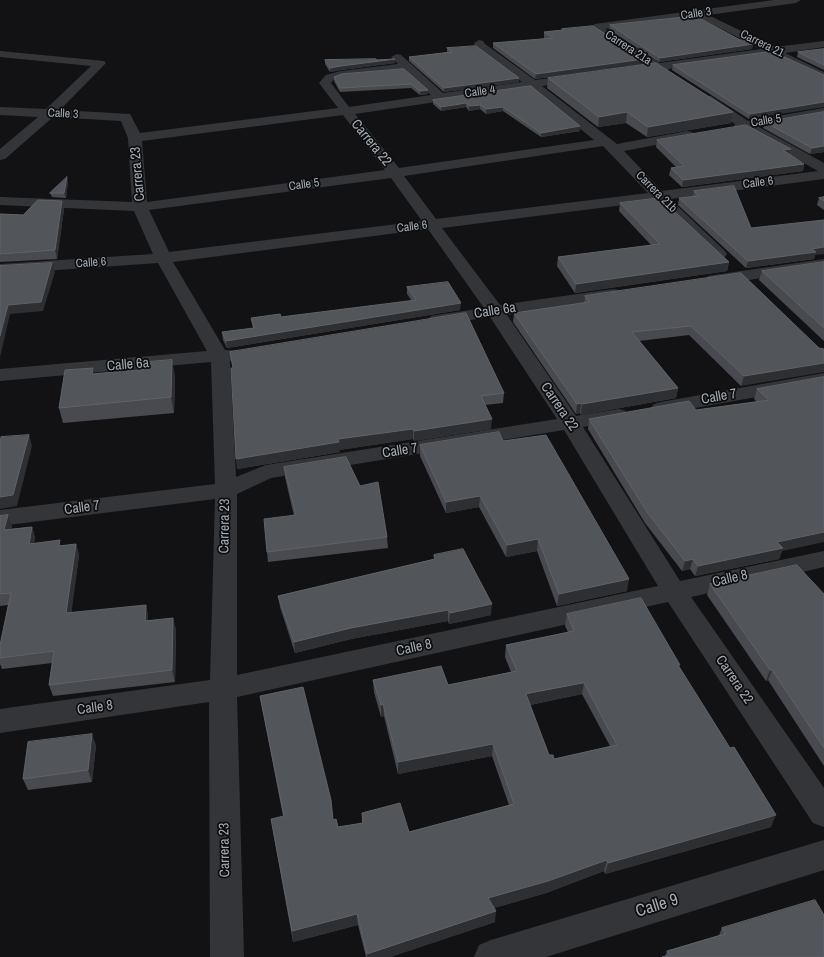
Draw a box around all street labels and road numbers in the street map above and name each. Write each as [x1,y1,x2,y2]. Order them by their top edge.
street label: Calle 3 [680,5,712,23]
street label: Carrera 21 [738,27,786,61]
street label: Carrera 21a [602,28,654,68]
street label: Calle 4 [464,83,496,101]
street label: Calle 3 [47,106,79,122]
street label: Calle 5 [750,111,782,131]
street label: Carrera 22 [347,116,395,170]
street label: Carrera 23 [127,146,149,202]
street label: Carrera 21b [632,168,680,216]
street label: Calle 6 [742,174,774,192]
street label: Calle 5 [288,176,320,194]
street label: Calle 6 [396,218,428,236]
street label: Calle 6 [75,255,107,271]
street label: Calle 6a [473,299,517,323]
street label: Calle 6a [106,355,150,375]
street label: Carrera 22 [537,380,581,434]
street label: Calle 7 [700,386,738,408]
street label: Calle 7 [381,440,419,462]
street label: Calle 7 [63,497,101,519]
street label: Carrera 23 [216,498,234,554]
street label: Calle 8 [711,567,749,591]
street label: Calle 8 [395,636,433,660]
street label: Carrera 22 [712,653,756,707]
street label: Calle 8 [76,697,114,719]
street label: Carrera 23 [216,822,234,878]
street label: Calle 9 [633,890,681,922]

